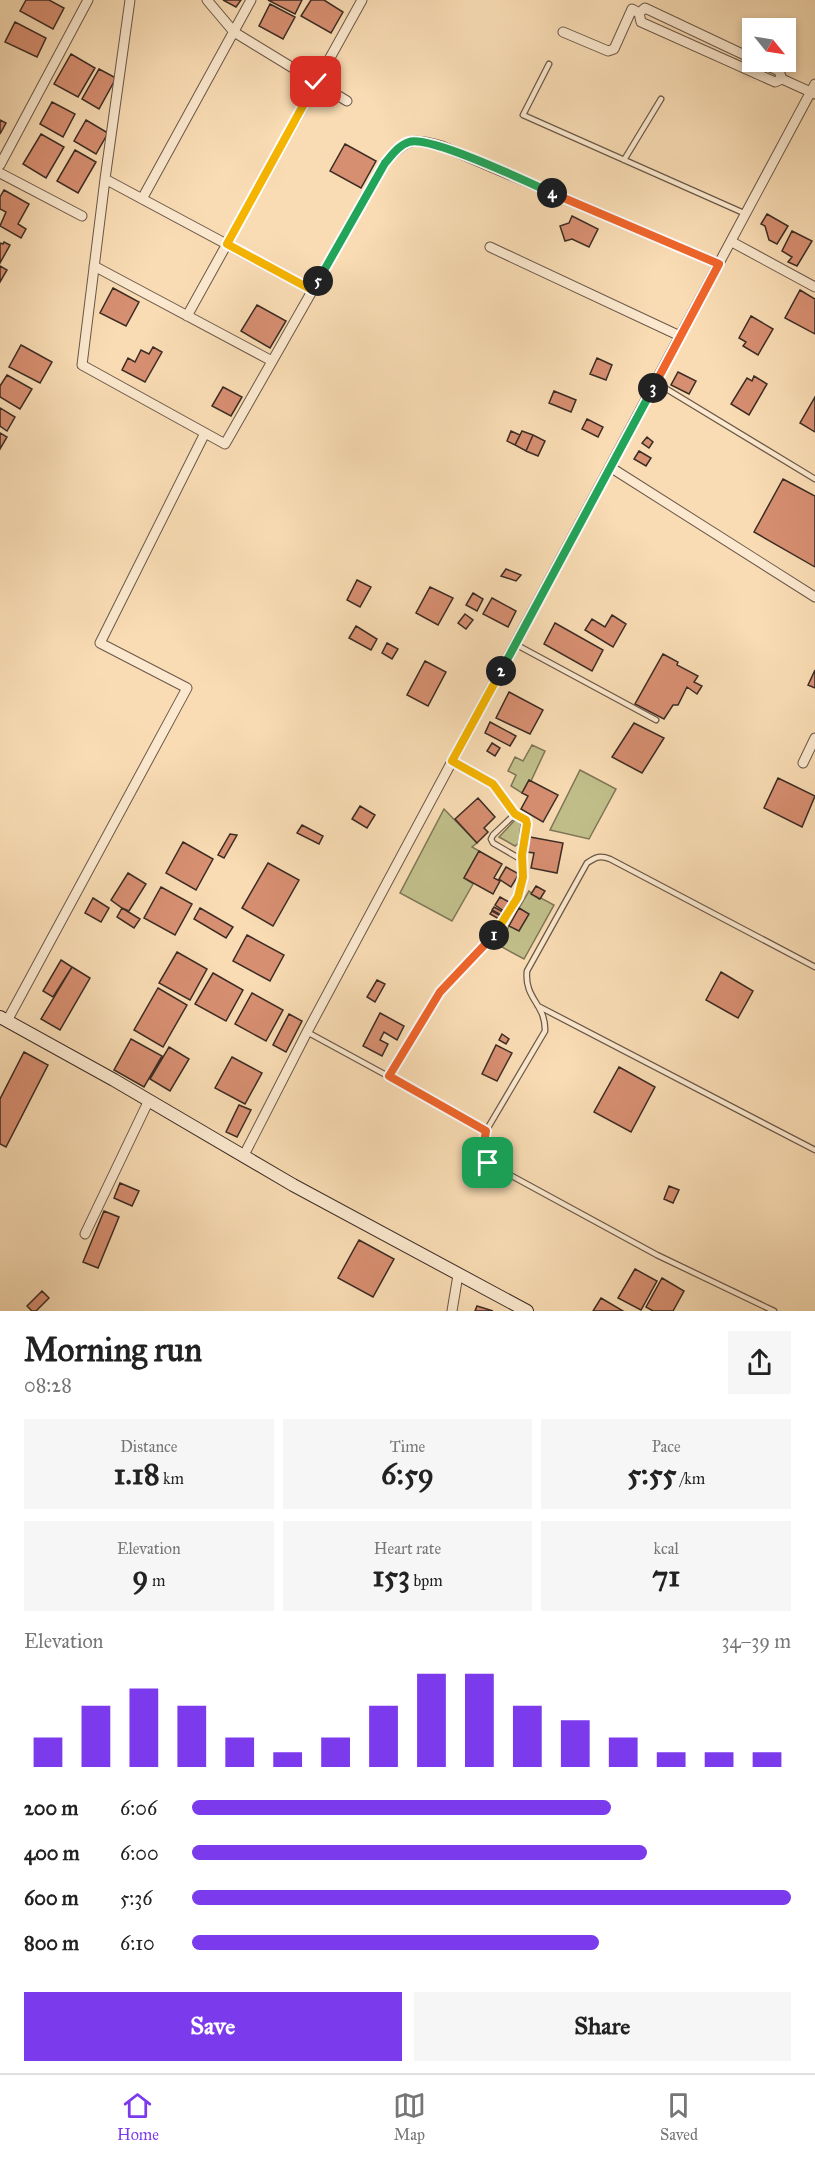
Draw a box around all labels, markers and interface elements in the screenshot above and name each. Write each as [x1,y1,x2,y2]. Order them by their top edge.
north arrow [742,18,796,72]
map controls [742,18,796,72]
pin [290,56,341,107]
icon: check [299,65,332,98]
pin: 4 [537,178,567,208]
text: 4 [548,183,556,202]
pin: 5 [303,266,333,296]
text: 5 [314,271,322,290]
pin: 3 [638,373,668,403]
text: 3 [650,378,656,397]
pin: 2 [486,656,516,686]
text: 2 [497,661,505,680]
pin: 1 [479,920,509,950]
text: 1 [491,925,497,944]
pin [462,1137,513,1188]
icon: arrive [471,1146,504,1179]
text: Morning run [24,1330,202,1370]
button: share [728,1331,791,1394]
text: 08:28 [24,1373,72,1397]
text: Distance [120,1437,178,1456]
text: Time [390,1437,425,1456]
text: Pace [652,1437,681,1456]
text: 1.18 [114,1456,160,1492]
text: 6:59 [381,1456,434,1492]
text: 5:55 [627,1456,677,1492]
text: km [160,1469,184,1488]
text: /km [677,1469,705,1488]
text: Elevation [117,1539,181,1558]
text: Heart rate [374,1539,441,1558]
text: kcal [654,1539,679,1558]
text: 9 [132,1558,148,1594]
text: 153 [372,1558,410,1594]
text: 71 [652,1558,680,1594]
text: m [148,1571,165,1590]
text: bpm [410,1571,443,1590]
text: Elevation [24,1629,103,1653]
text: 34–39 m [722,1629,791,1653]
text: 200 m [24,1796,78,1820]
text: 6:06 [120,1796,157,1820]
text: 400 m [24,1841,80,1865]
text: 6:00 [120,1841,159,1865]
text: 600 m [24,1886,79,1910]
text: 5:36 [120,1886,153,1910]
text: 800 m [24,1931,79,1955]
text: 6:10 [120,1931,155,1955]
button: Save [24,1992,402,2061]
button: Share [414,1992,791,2061]
tab: Home [117,2089,159,2144]
tab: Map [393,2089,426,2144]
tab: Saved [660,2089,698,2144]

